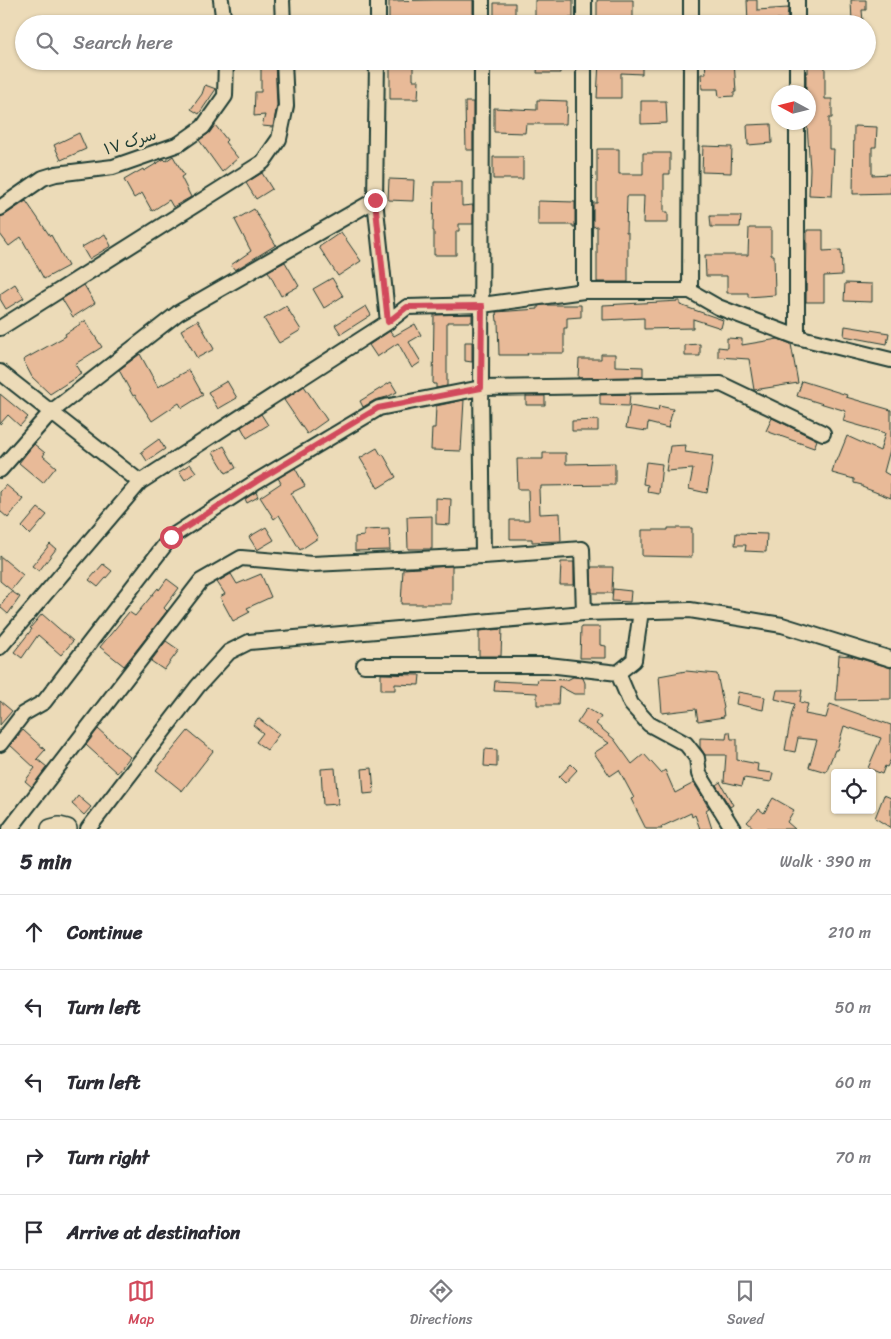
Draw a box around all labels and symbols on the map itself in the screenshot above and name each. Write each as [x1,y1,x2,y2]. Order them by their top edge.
north arrow [771,85,816,130]
street label: سرک ۱۷ [100,119,160,164]
route end [364,189,387,212]
route start [160,526,183,549]

